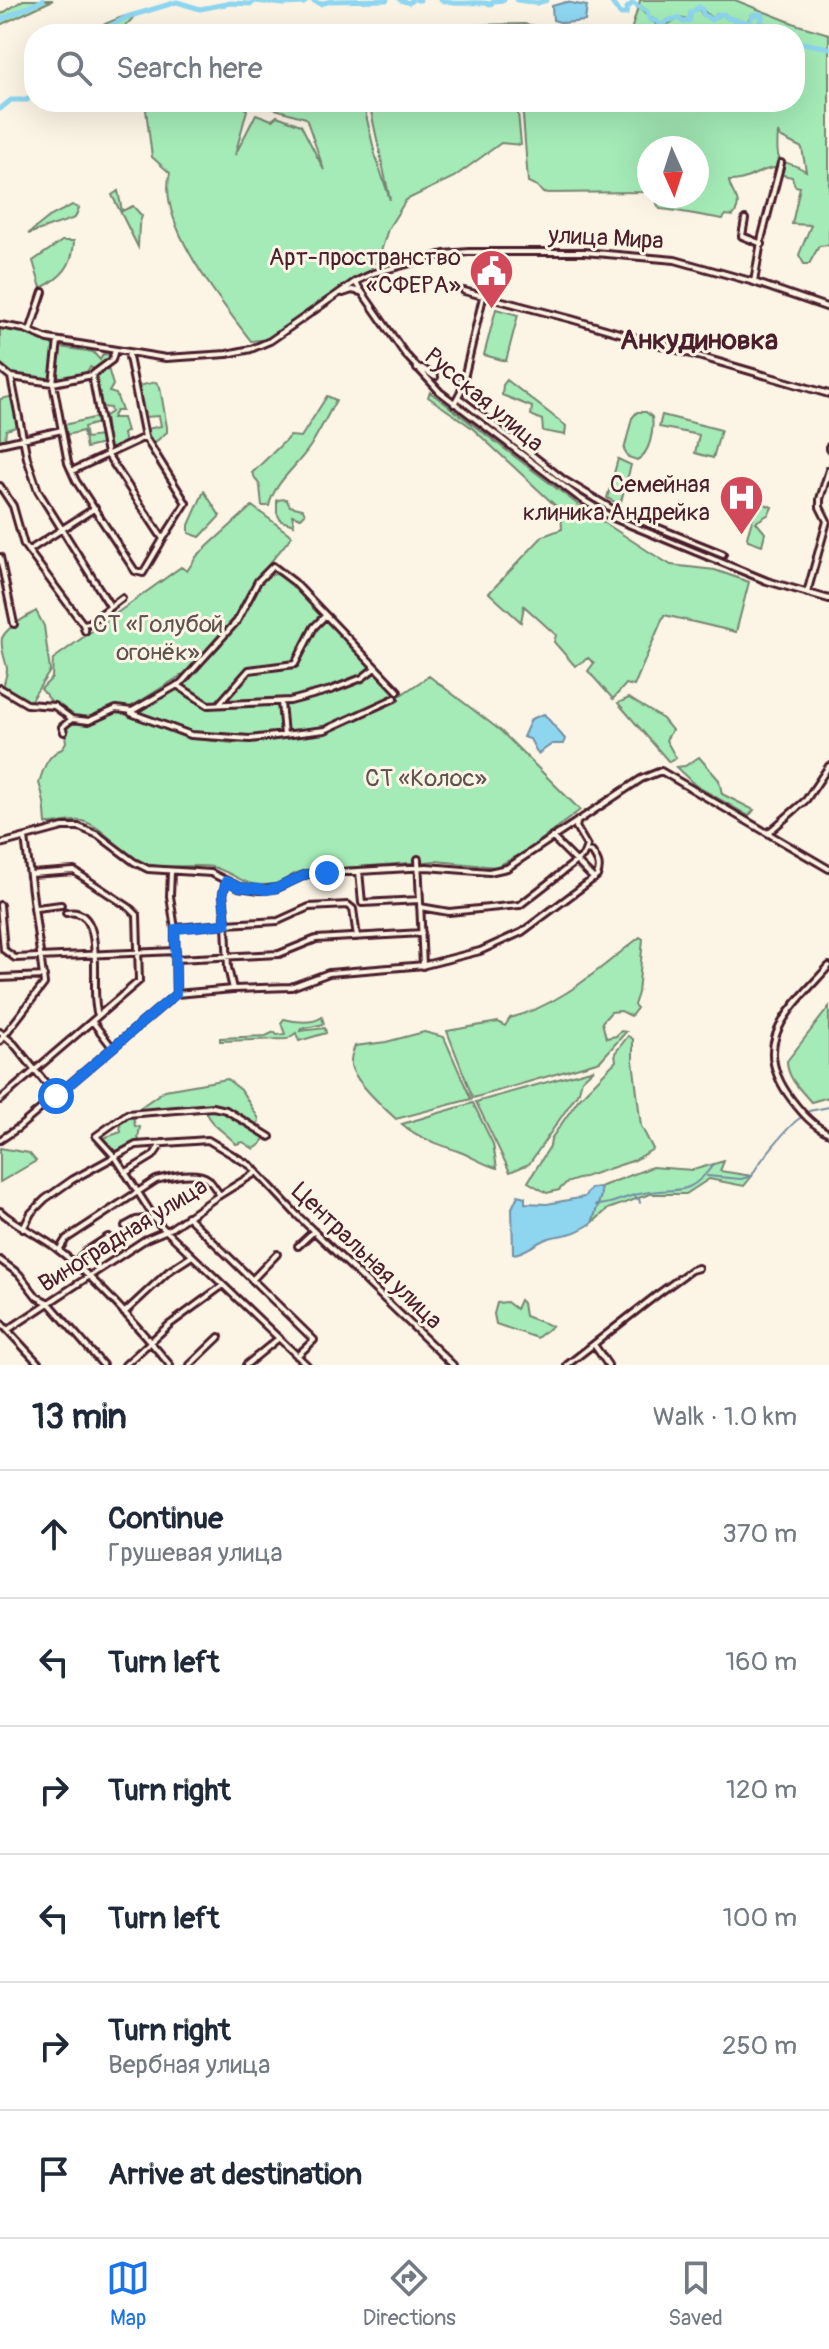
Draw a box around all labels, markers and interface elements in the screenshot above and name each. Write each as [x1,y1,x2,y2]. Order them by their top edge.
search box [24,24,805,112]
icon: search [52,46,96,90]
text: Search here [116,50,263,87]
north arrow [637,136,709,208]
street label: улица Мира [547,220,664,256]
place label: Арт-пространство «СФЕРА» [269,243,461,300]
public building icon: Арт-пространство «СФЕРА» [468,247,516,310]
district label: Анкудиновка [620,323,778,358]
street label: Русская улица [419,342,549,458]
place label: Семейная клиника Андрейка [523,470,710,527]
hospital icon: Семейная клиника Андрейка [717,474,765,537]
park label: СТ «Голубой огонёк» [93,610,223,667]
park label: СТ «Колос» [365,764,487,793]
route end [309,855,345,891]
route start [38,1078,74,1114]
street label: Виноградная улица [33,1171,213,1299]
street label: Центральная улица [286,1177,448,1335]
text: 13 min [32,1396,127,1439]
text: Walk · 1.0 km [653,1401,797,1433]
text: Continue [108,1500,223,1537]
icon: ahead [32,1512,76,1556]
text: 370 m [722,1518,797,1550]
text: Грушевая улица [108,1537,283,1569]
icon: left [32,1640,76,1684]
text: Turn left [108,1644,219,1681]
text: 160 m [725,1646,797,1678]
icon: right [32,1768,76,1812]
text: Turn right [108,1772,231,1809]
text: 120 m [726,1774,797,1806]
icon: left [32,1896,76,1940]
text: Turn left [108,1900,219,1937]
text: 100 m [723,1902,797,1934]
text: Turn right [108,2012,231,2049]
icon: right [32,2024,76,2068]
text: 250 m [722,2030,797,2062]
text: Вербная улица [108,2049,270,2081]
icon: arrive [32,2152,76,2196]
text: Arrive at destination [108,2156,362,2193]
tab: Map [106,2256,150,2332]
tab: Directions [363,2256,456,2332]
tab: Saved [668,2256,723,2332]

